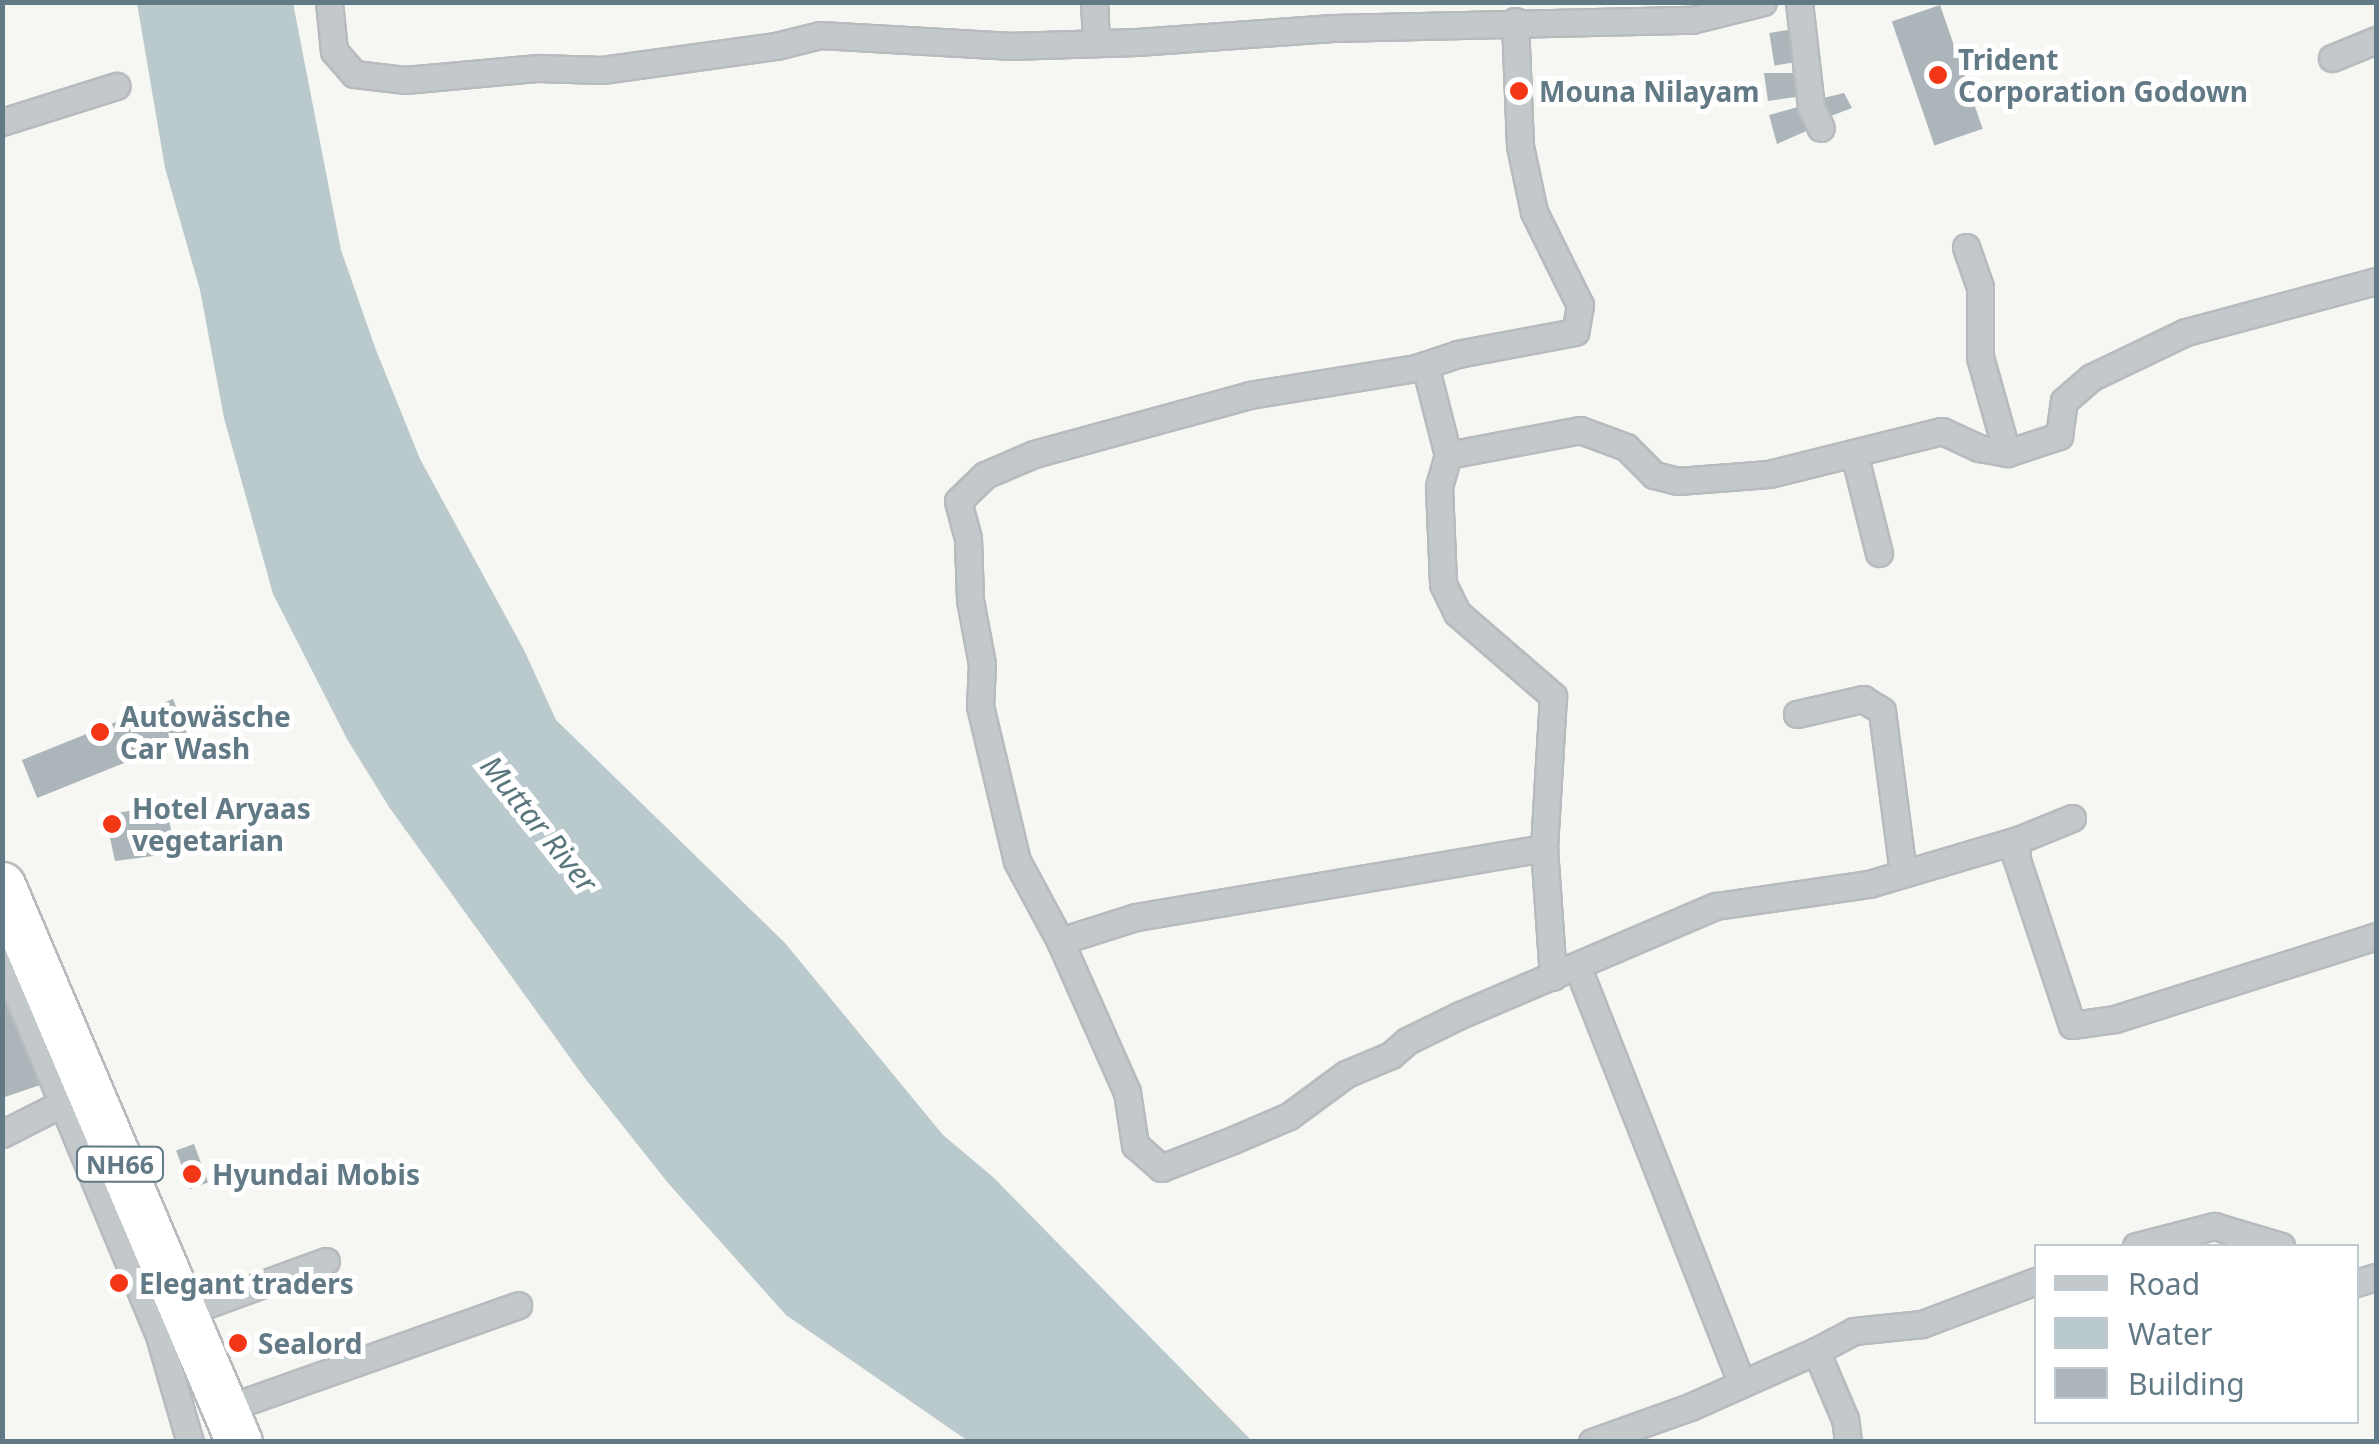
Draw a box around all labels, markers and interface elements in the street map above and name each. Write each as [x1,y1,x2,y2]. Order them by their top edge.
place label: Trident Corporation Godown [1958,42,2248,108]
marker: Trident Corporation Godown [1927,64,1949,86]
place label: Mouna Nilayam [1539,74,1760,108]
marker: Mouna Nilayam [1508,80,1530,102]
place label: Autowäsche Car Wash [120,699,291,765]
marker: Autowäsche Car Wash [89,721,111,743]
water label: Muttar River [473,748,605,900]
place label: Hotel Aryaas vegetarian [132,791,311,857]
marker: Hotel Aryaas vegetarian [101,813,123,835]
road number: NH66 [75,1144,165,1184]
place label: Hyundai Mobis [212,1157,420,1191]
marker: Hyundai Mobis [181,1163,203,1185]
legend [2034,1244,2359,1424]
text: Road [2128,1263,2200,1304]
place label: Elegant traders [139,1266,354,1300]
marker: Elegant traders [108,1272,130,1294]
text: Water [2128,1313,2212,1354]
place label: Sealord [258,1326,362,1360]
marker: Sealord [227,1332,249,1354]
text: Building [2128,1363,2245,1404]

